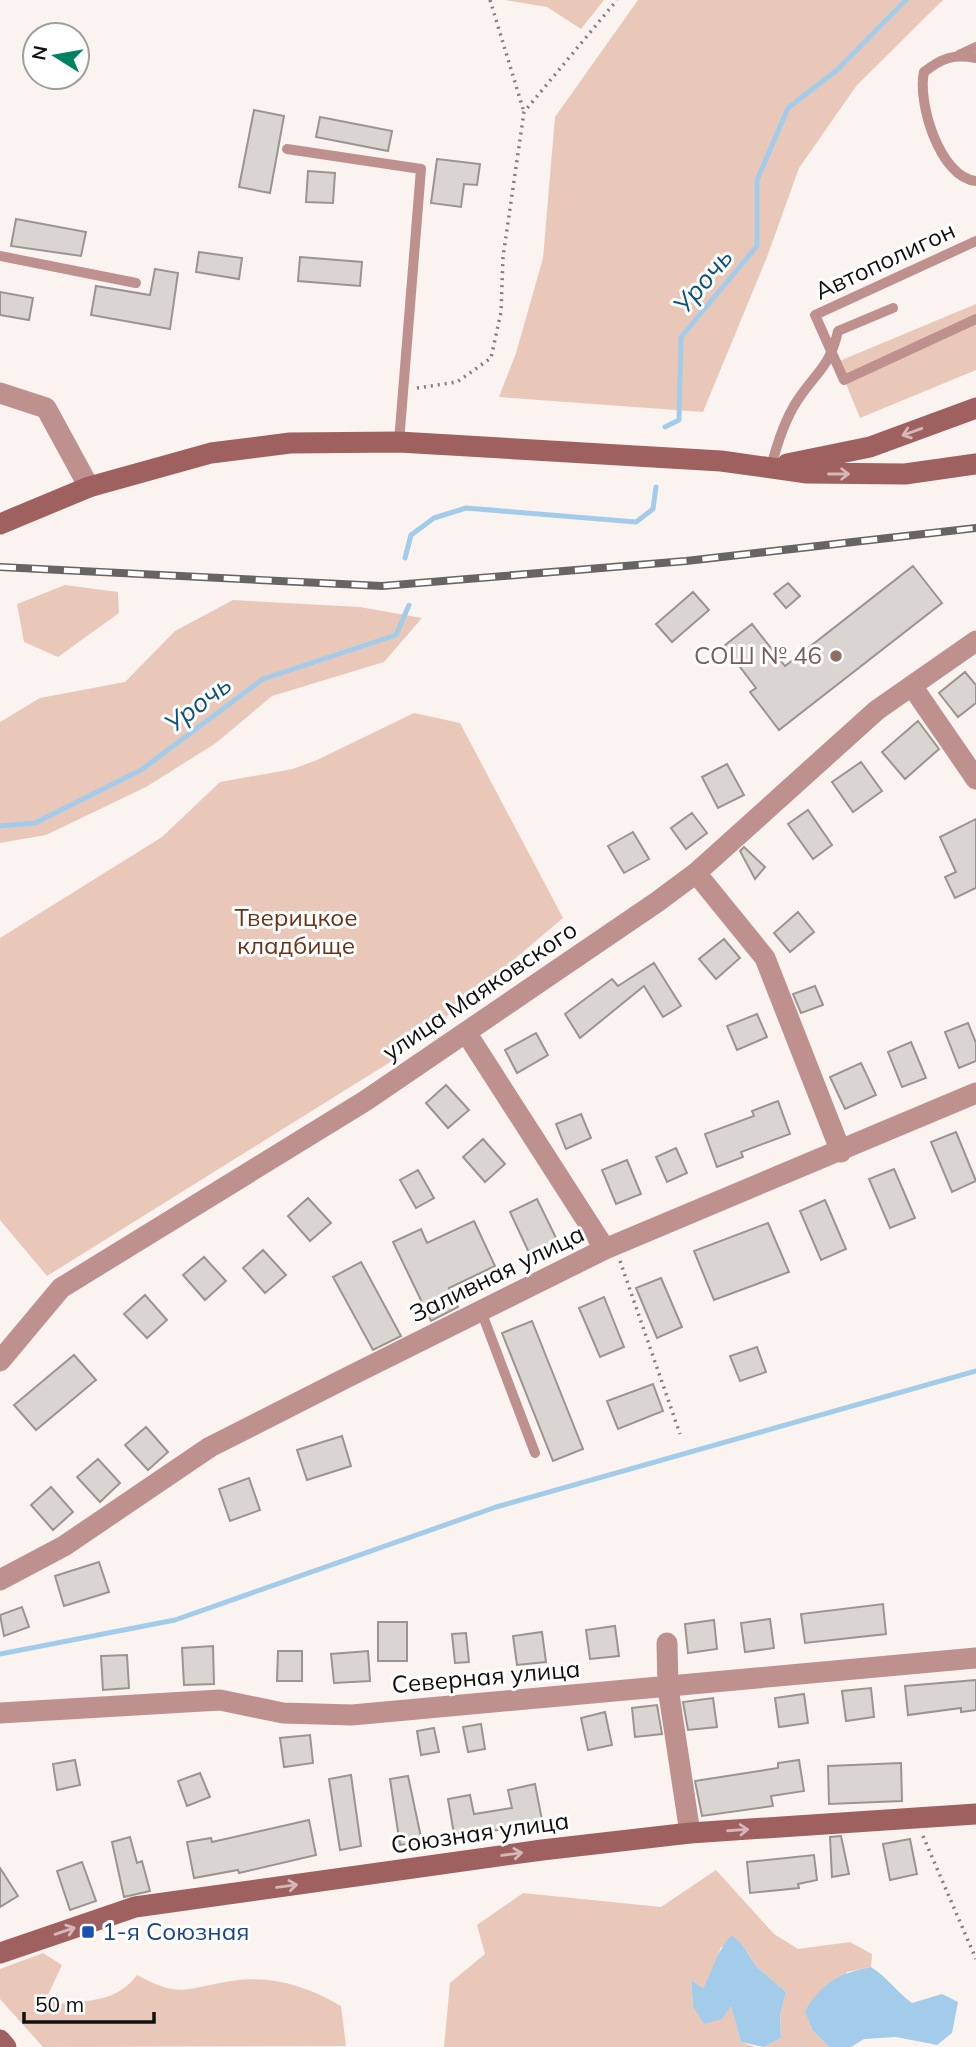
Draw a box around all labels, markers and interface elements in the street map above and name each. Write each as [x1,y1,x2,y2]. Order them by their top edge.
north arrow [21,21,91,91]
text: N [26,43,52,62]
street label: Автополигон [810,215,960,306]
water label: Урочь [666,241,740,320]
one-way arrow [901,426,923,439]
one-way arrow [827,467,850,481]
place label: СОШ № 46 [694,640,822,670]
marker: СОШ № 46 [828,648,844,664]
water label: Урочь [157,668,238,740]
park label: Тверицкое кладбище [234,902,358,960]
street label: улица Маяковского [376,914,583,1066]
street label: Заливная улица [404,1218,589,1328]
street label: Северная улица [390,1653,581,1699]
street label: Союзная улица [389,1805,571,1859]
one-way arrow [726,1823,749,1836]
one-way arrow [500,1847,523,1860]
one-way arrow [275,1879,297,1892]
place label: 1-я Союзная [102,1916,249,1946]
one-way arrow [53,1924,75,1936]
marker: 1-я Союзная [80,1924,96,1940]
scale bar [24,1980,154,2024]
text: 50 m [35,1991,84,2017]

